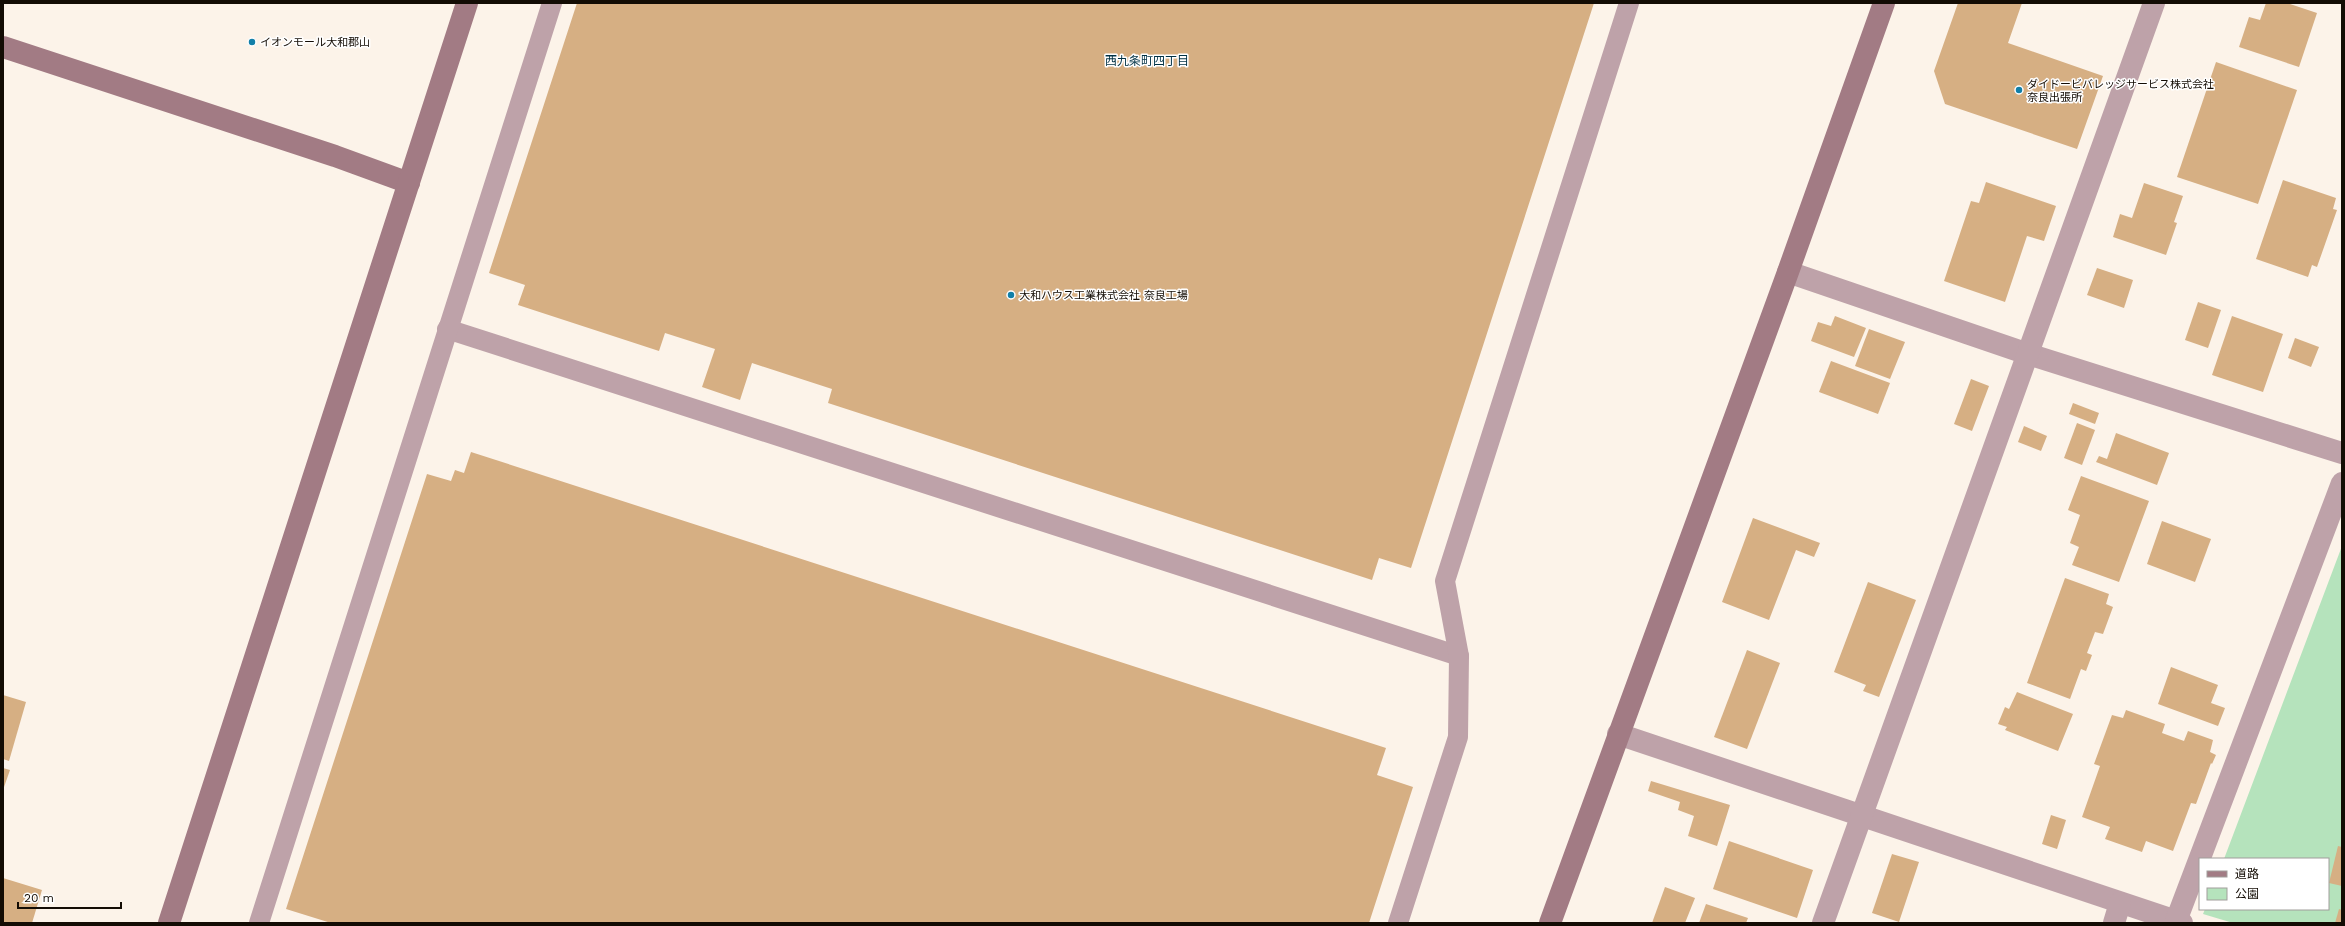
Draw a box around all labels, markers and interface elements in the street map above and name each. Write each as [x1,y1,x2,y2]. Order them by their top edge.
place label: イオンモール大和郡山 [260,36,370,49]
marker: イオンモール大和郡山 [247,37,257,47]
district label: 西九条町四丁目 [1105,54,1189,68]
place label: ダイドービバレッジサービス株式会社 奈良出張所 [2027,78,2214,104]
marker: ダイドービバレッジサービス株式会社 奈良出張所 [2014,85,2024,95]
place label: 大和ハウス工業株式会社 奈良工場 [1019,289,1188,302]
marker: 大和ハウス工業株式会社 奈良工場 [1006,290,1016,300]
legend [2199,858,2329,910]
text: 道路 [2235,867,2259,881]
scale bar [18,884,121,910]
text: 公園 [2235,887,2259,901]
text: 20 m [24,891,54,905]

